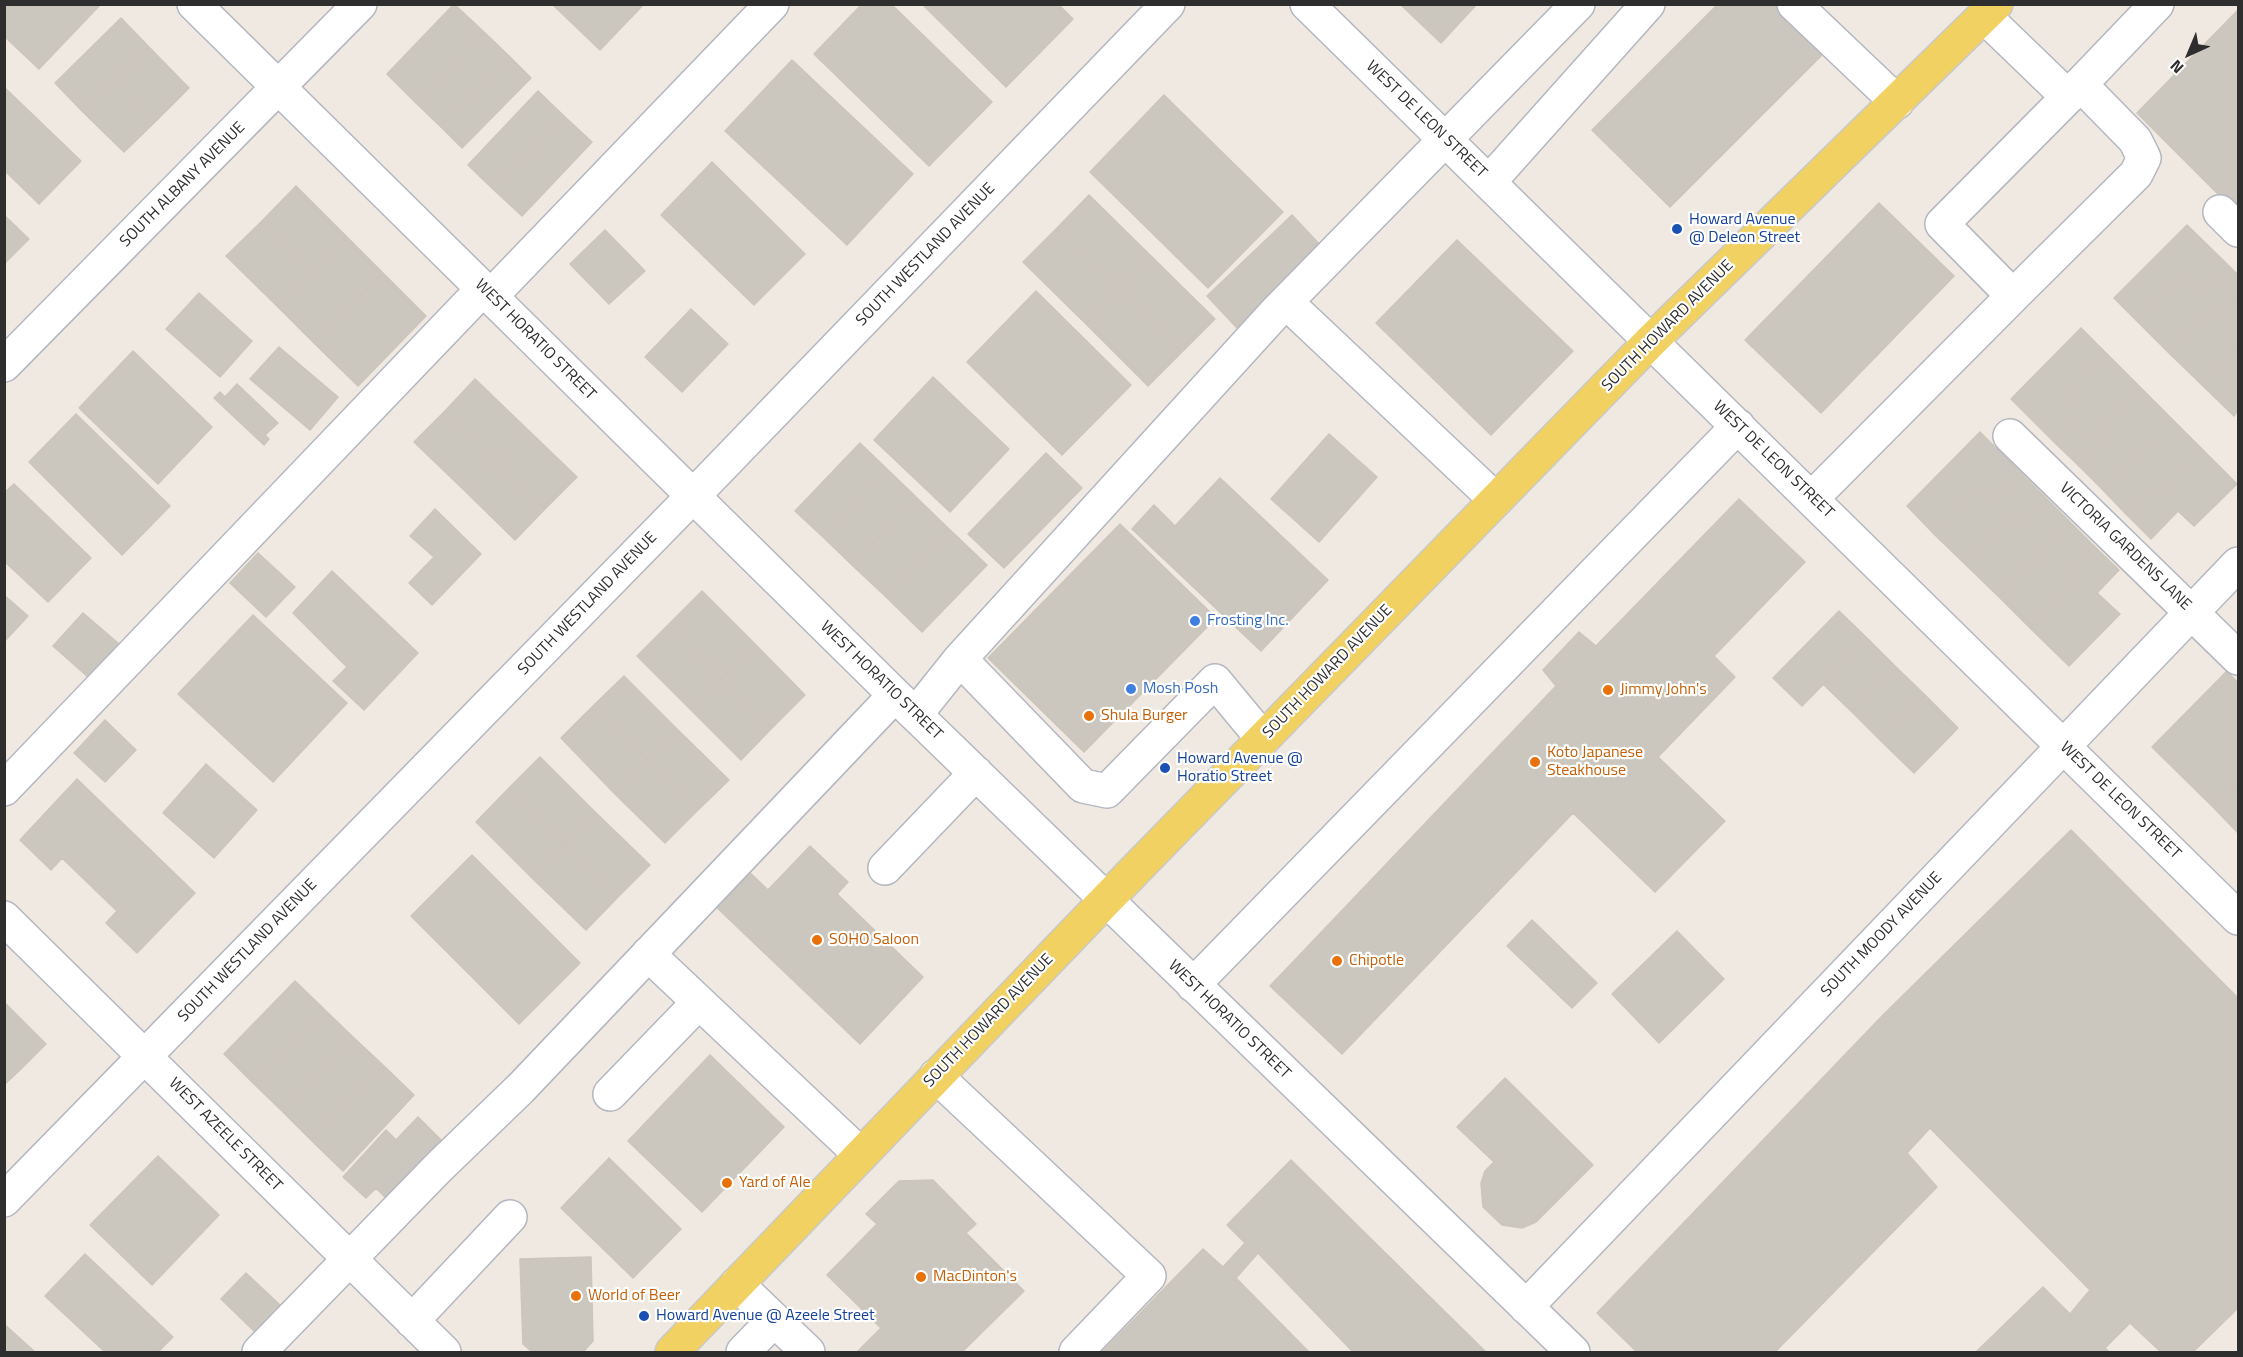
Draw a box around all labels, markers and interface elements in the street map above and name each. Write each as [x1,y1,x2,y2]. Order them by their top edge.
north arrow [2159,24,2219,84]
text: N [2164,54,2189,79]
street label: WEST DE LEON STREET [1362,57,1490,183]
street label: SOUTH ALBANY AVENUE [117,119,249,251]
street label: SOUTH WESTLAND AVENUE [853,179,999,331]
place label: Howard Avenue @ Deleon Street [1689,210,1800,248]
marker: Howard Avenue @ Deleon Street [1670,222,1684,236]
street label: SOUTH HOWARD AVENUE [1598,256,1738,396]
street label: WEST HORATIO STREET [471,276,599,404]
street label: WEST DE LEON STREET [1709,397,1837,523]
street label: VICTORIA GARDENS LANE [2055,479,2195,615]
street label: SOUTH WESTLAND AVENUE [515,528,661,680]
street label: SOUTH HOWARD AVENUE [1259,601,1397,743]
place label: Frosting Inc. [1207,611,1289,631]
marker: Frosting Inc. [1188,614,1202,628]
street label: WEST HORATIO STREET [816,617,946,745]
place label: Mosh Posh [1143,679,1218,699]
place label: Jimmy John's [1620,680,1707,700]
marker: Mosh Posh [1124,682,1138,696]
marker: Jimmy John's [1601,683,1615,697]
place label: Shula Burger [1101,706,1188,726]
marker: Shula Burger [1082,709,1096,723]
street label: WEST DE LEON STREET [2056,738,2184,864]
place label: Koto Japanese Steakhouse [1547,743,1643,781]
place label: Howard Avenue @ Horatio Street [1177,749,1303,787]
marker: Koto Japanese Steakhouse [1528,755,1542,769]
marker: Howard Avenue @ Horatio Street [1158,761,1172,775]
street label: SOUTH MOODY AVENUE [1817,869,1947,1001]
street label: SOUTH WESTLAND AVENUE [175,875,321,1027]
place label: SOHO Saloon [829,930,919,950]
marker: SOHO Saloon [810,933,824,947]
street label: SOUTH HOWARD AVENUE [920,950,1058,1092]
place label: Chipotle [1349,951,1404,971]
marker: Chipotle [1330,954,1344,968]
street label: WEST HORATIO STREET [1164,956,1294,1084]
street label: WEST AZEELE STREET [164,1074,286,1196]
place label: Yard of Ale [739,1173,810,1193]
marker: Yard of Ale [720,1176,734,1190]
place label: MacDinton's [933,1267,1017,1287]
marker: MacDinton's [914,1270,928,1284]
place label: World of Beer [588,1286,680,1306]
marker: World of Beer [569,1289,583,1303]
place label: Howard Avenue @ Azeele Street [656,1306,875,1326]
marker: Howard Avenue @ Azeele Street [637,1309,651,1323]

